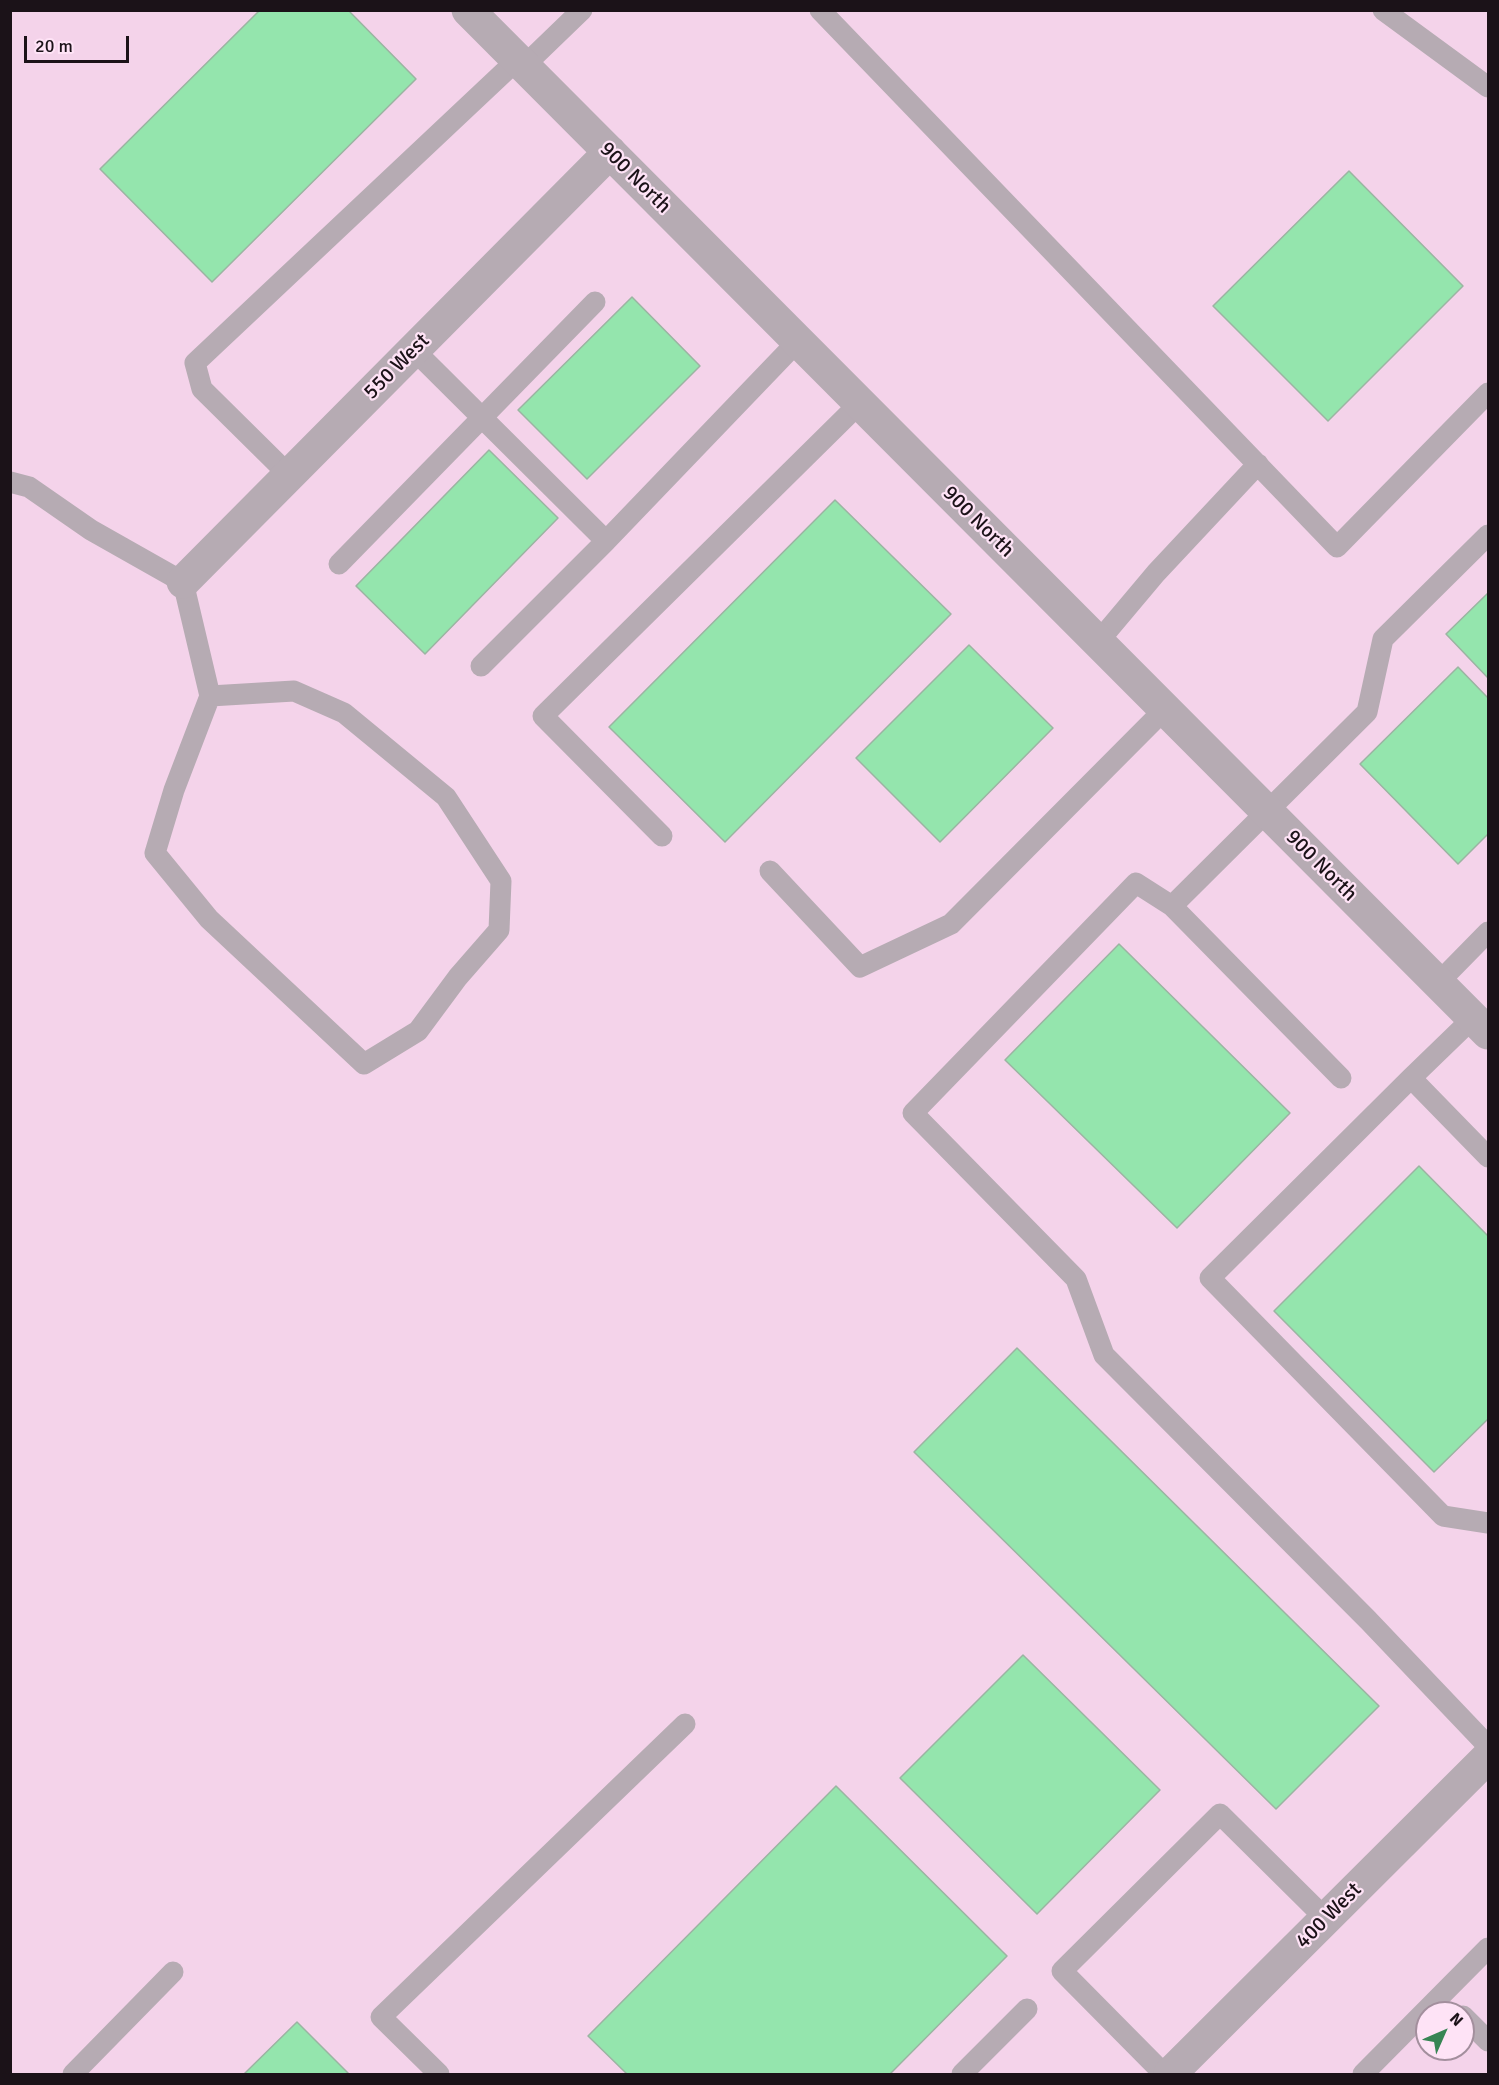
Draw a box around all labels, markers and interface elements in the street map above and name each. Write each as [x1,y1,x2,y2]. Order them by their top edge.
scale bar [27,24,132,62]
text: 20 m [35,35,73,57]
street label: 900 North [594,137,676,219]
street label: 550 West [359,329,435,405]
street label: 900 North [937,481,1019,563]
street label: 900 North [1280,825,1362,907]
street label: 400 West [1291,1878,1367,1954]
north arrow [1415,2001,1475,2061]
text: N [1445,2009,1467,2031]

